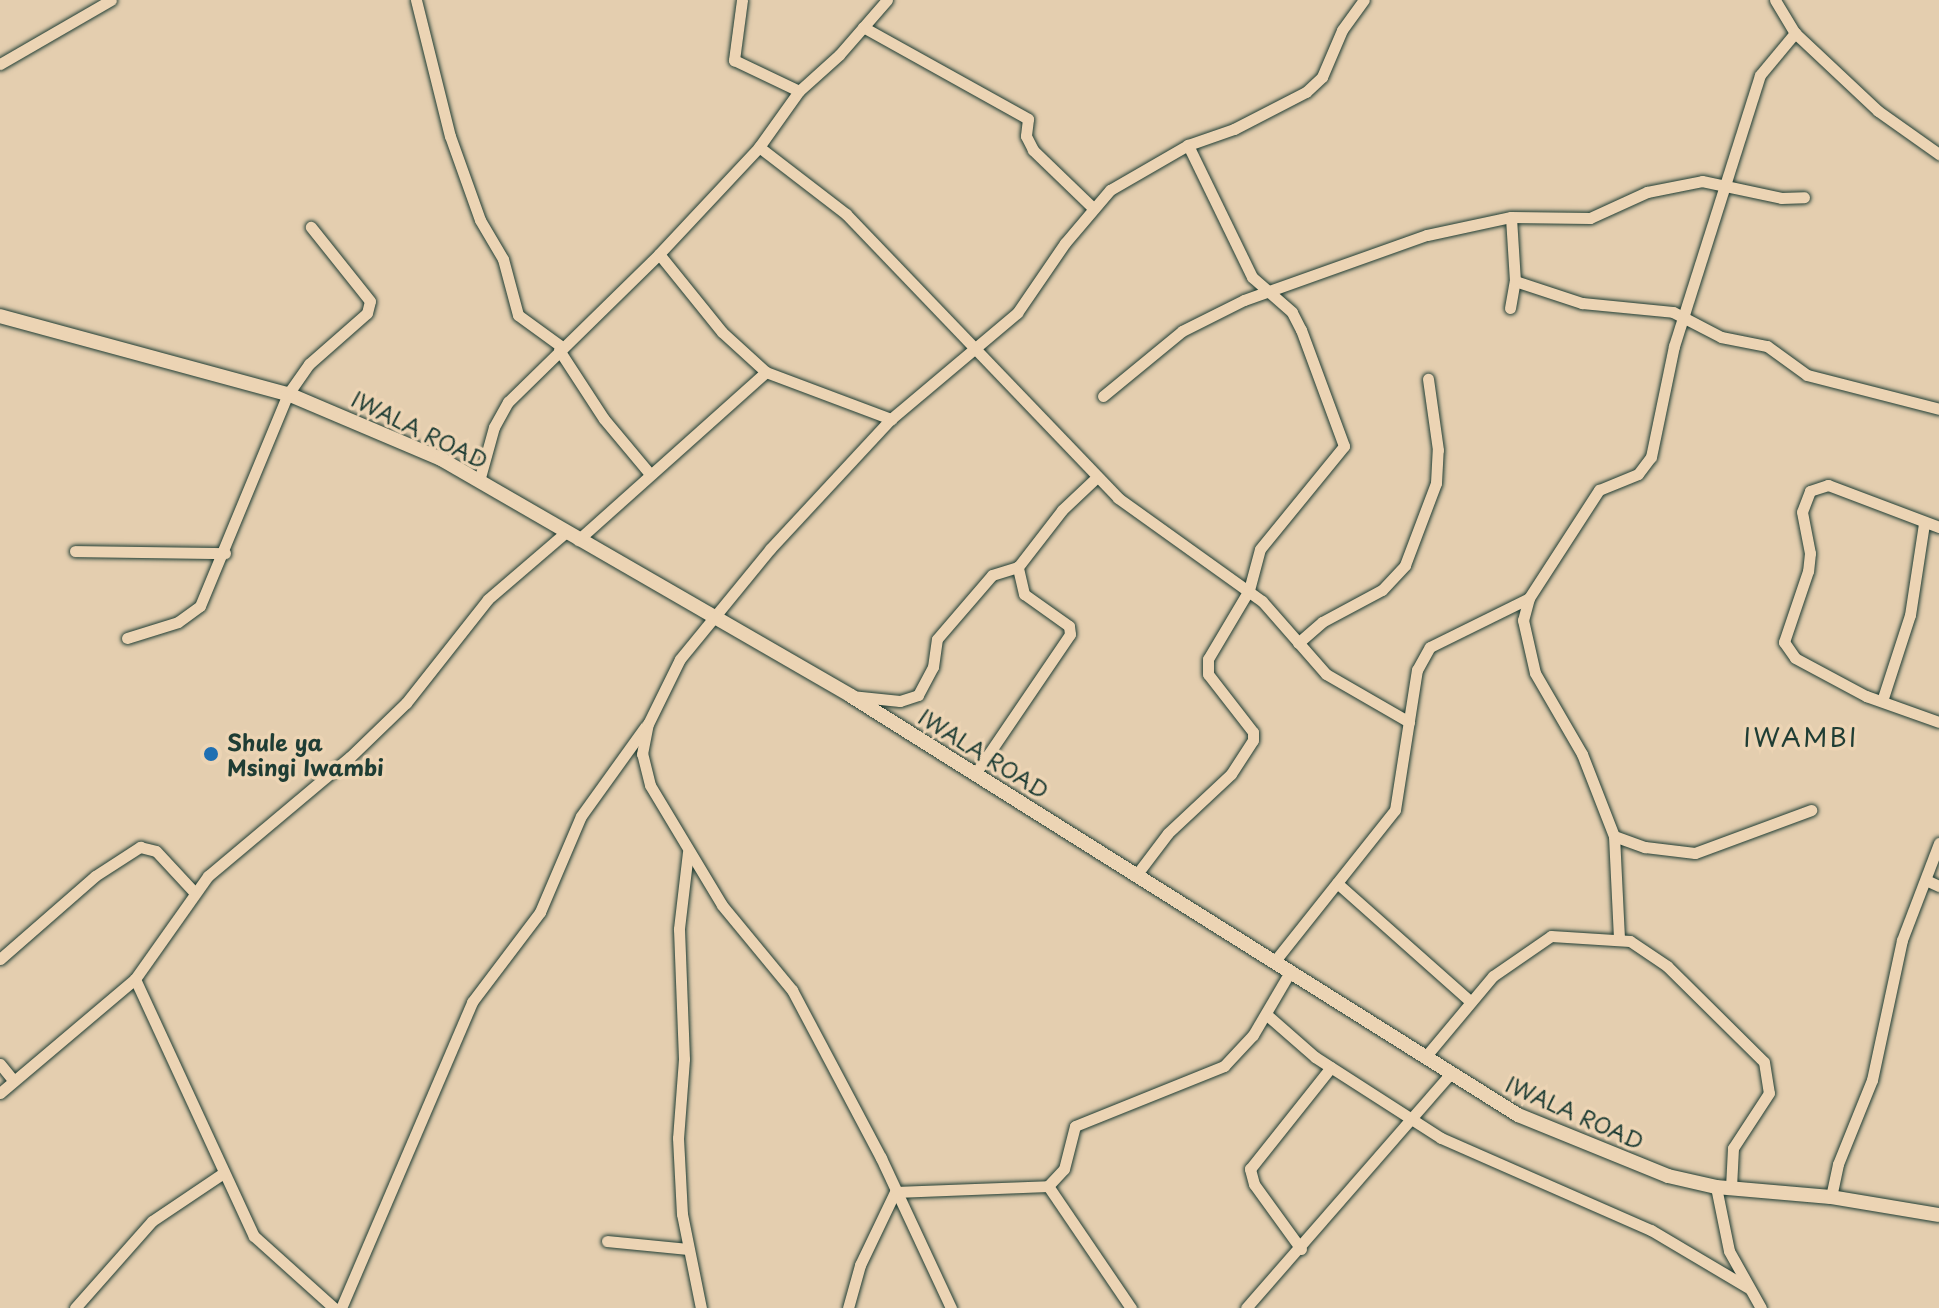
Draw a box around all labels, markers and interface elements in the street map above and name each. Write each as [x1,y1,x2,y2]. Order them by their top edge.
street label: IWALA ROAD [348,385,492,473]
street label: IWALA ROAD [914,703,1054,803]
district label: IWAMBI [1743,721,1859,753]
place label: Shule ya Msingi Iwambi [227,728,385,780]
marker: Shule ya Msingi Iwambi [202,745,220,763]
street label: IWALA ROAD [1502,1070,1648,1154]

